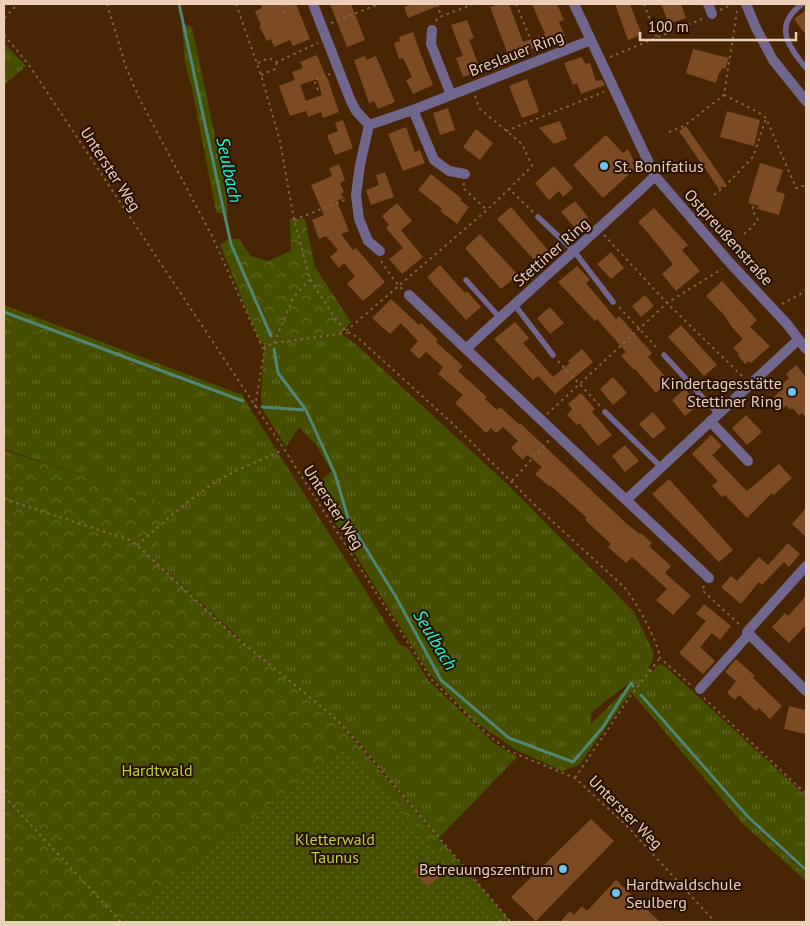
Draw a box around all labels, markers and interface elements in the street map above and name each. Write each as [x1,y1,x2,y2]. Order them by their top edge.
scale bar [640,10,796,42]
text: 100 m [648,17,689,36]
street label: Breslauer Ring [466,26,566,80]
street label: Unterster Weg [76,123,146,215]
water label: Seulbach [211,135,248,205]
place label: St. Bonifatius [614,156,704,176]
marker: St. Bonifatius [598,160,610,172]
street label: Ostpreußenstraße [680,184,778,290]
street label: Stettiner Ring [509,213,593,291]
place label: Kindertagesstätte Stettiner Ring [661,373,782,411]
marker: Kindertagesstätte Stettiner Ring [786,386,798,398]
street label: Unterster Weg [299,461,369,553]
water label: Seulbach [408,605,462,674]
park label: Hardtwald [121,760,193,780]
street label: Unterster Weg [585,771,667,853]
park label: Kletterwald Taunus [295,829,375,867]
place label: Betreuungszentrum [419,859,553,879]
marker: Betreuungszentrum [557,863,569,875]
place label: Hardtwaldschule Seulberg [626,874,741,912]
marker: Hardtwaldschule Seulberg [610,887,622,899]

